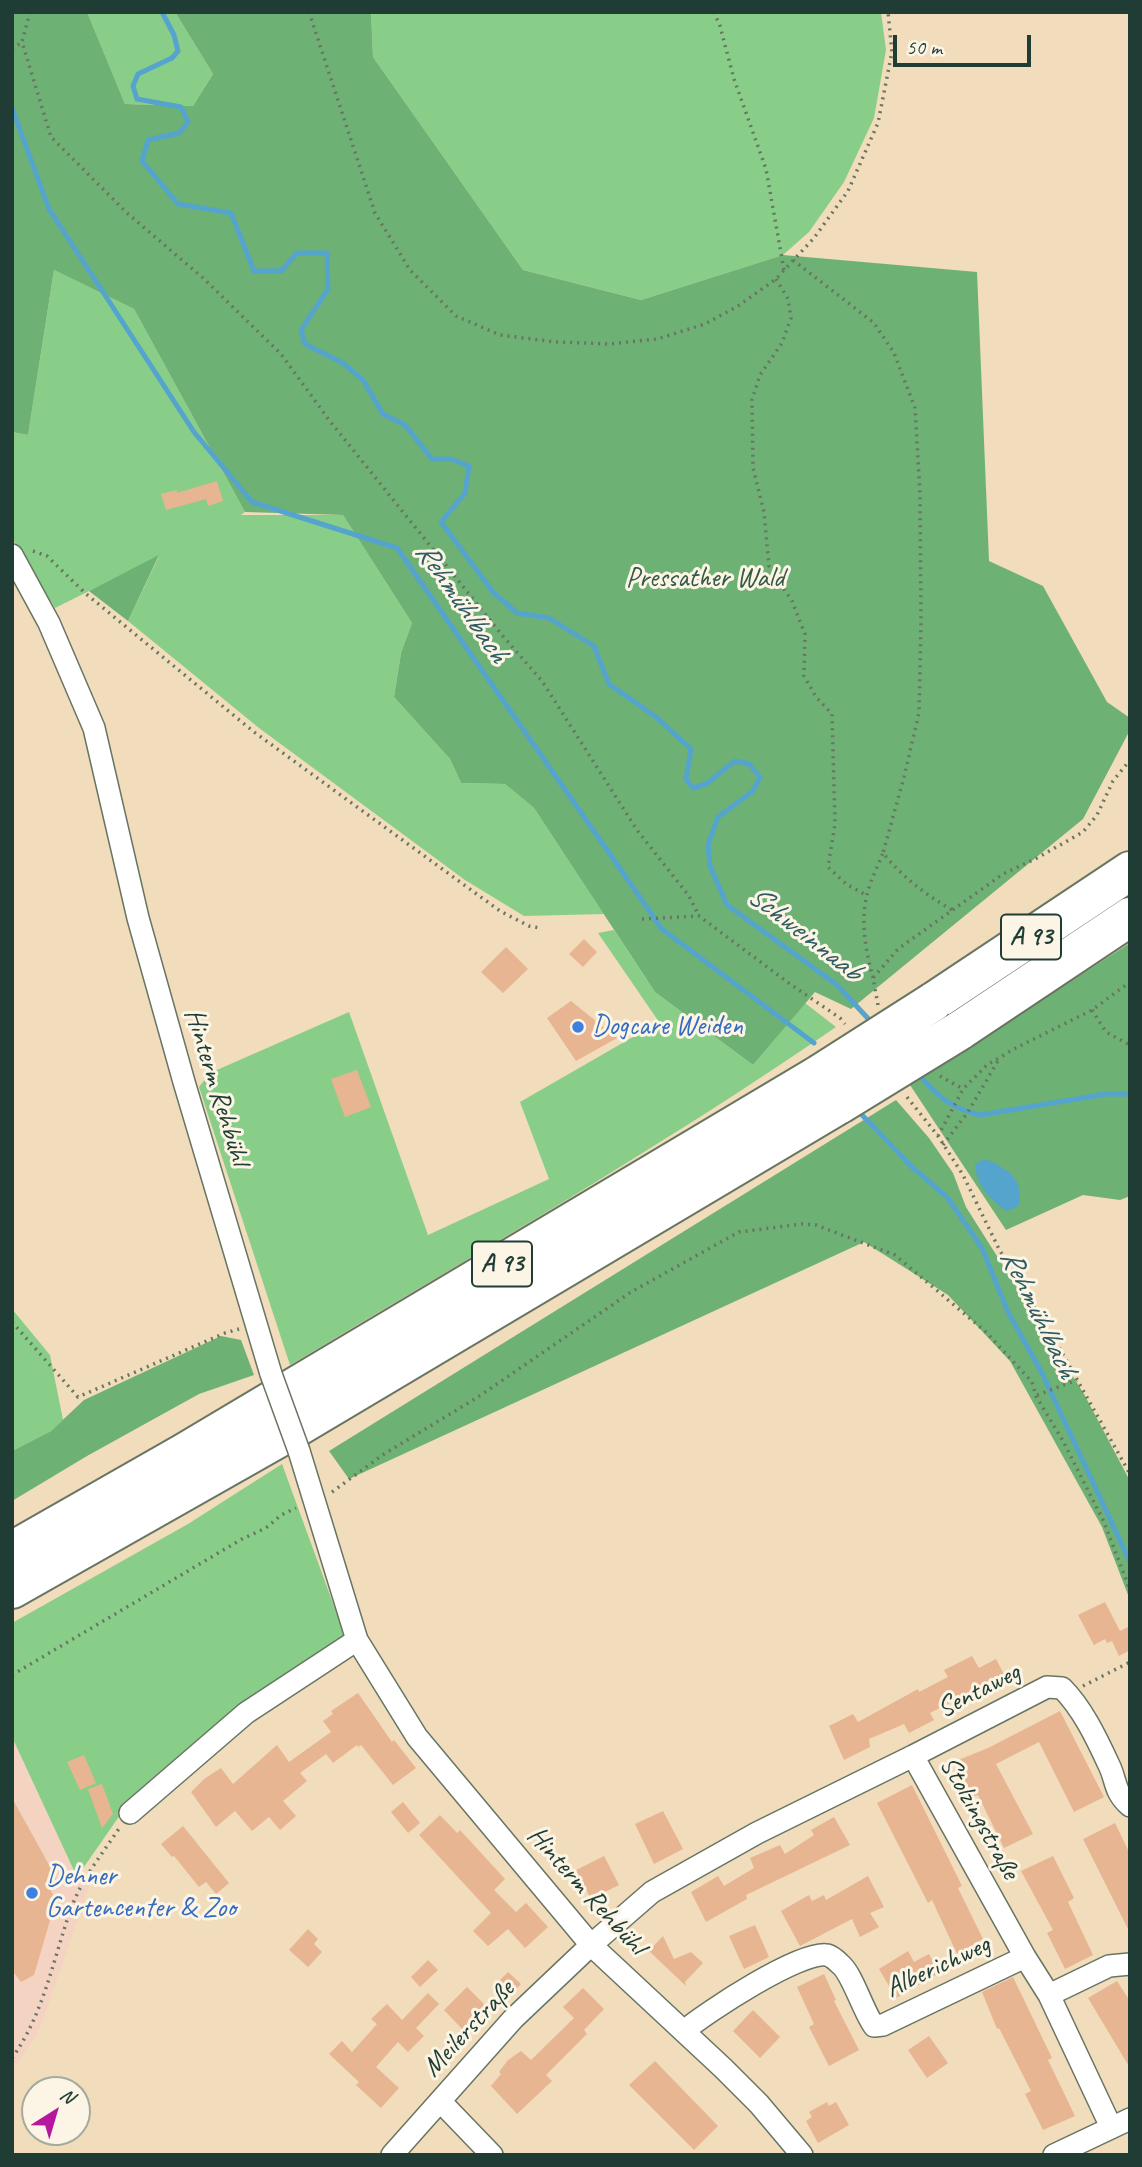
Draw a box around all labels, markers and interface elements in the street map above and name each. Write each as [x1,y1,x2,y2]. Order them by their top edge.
scale bar [897,21,1035,65]
text: 50 m [906,34,942,60]
water label: Rehmühlbach [407,536,515,670]
park label: Pressather Wald [626,562,784,596]
water label: Schweinnaab [740,878,868,990]
road number: A 93 [1001,914,1061,960]
street label: Hinterm Rehbühl [176,1005,256,1169]
place label: Dogcare Weiden [592,1010,743,1044]
marker: Dogcare Weiden [570,1019,586,1035]
road number: A 93 [472,1242,532,1287]
water label: Rehmühlbach [991,1244,1085,1384]
street label: Sentaweg [932,1656,1026,1726]
street label: Stolzingstraße [932,1751,1026,1885]
street label: Hinterm Rehbühl [519,1820,653,1962]
place label: Dehner Gartencenter & Zoo [46,1860,236,1926]
marker: Dehner Gartencenter & Zoo [24,1885,40,1901]
street label: Alberichweg [880,1928,996,2006]
street label: Meilerstraße [416,1974,522,2084]
north arrow [21,2076,91,2146]
text: N [56,2083,79,2109]

